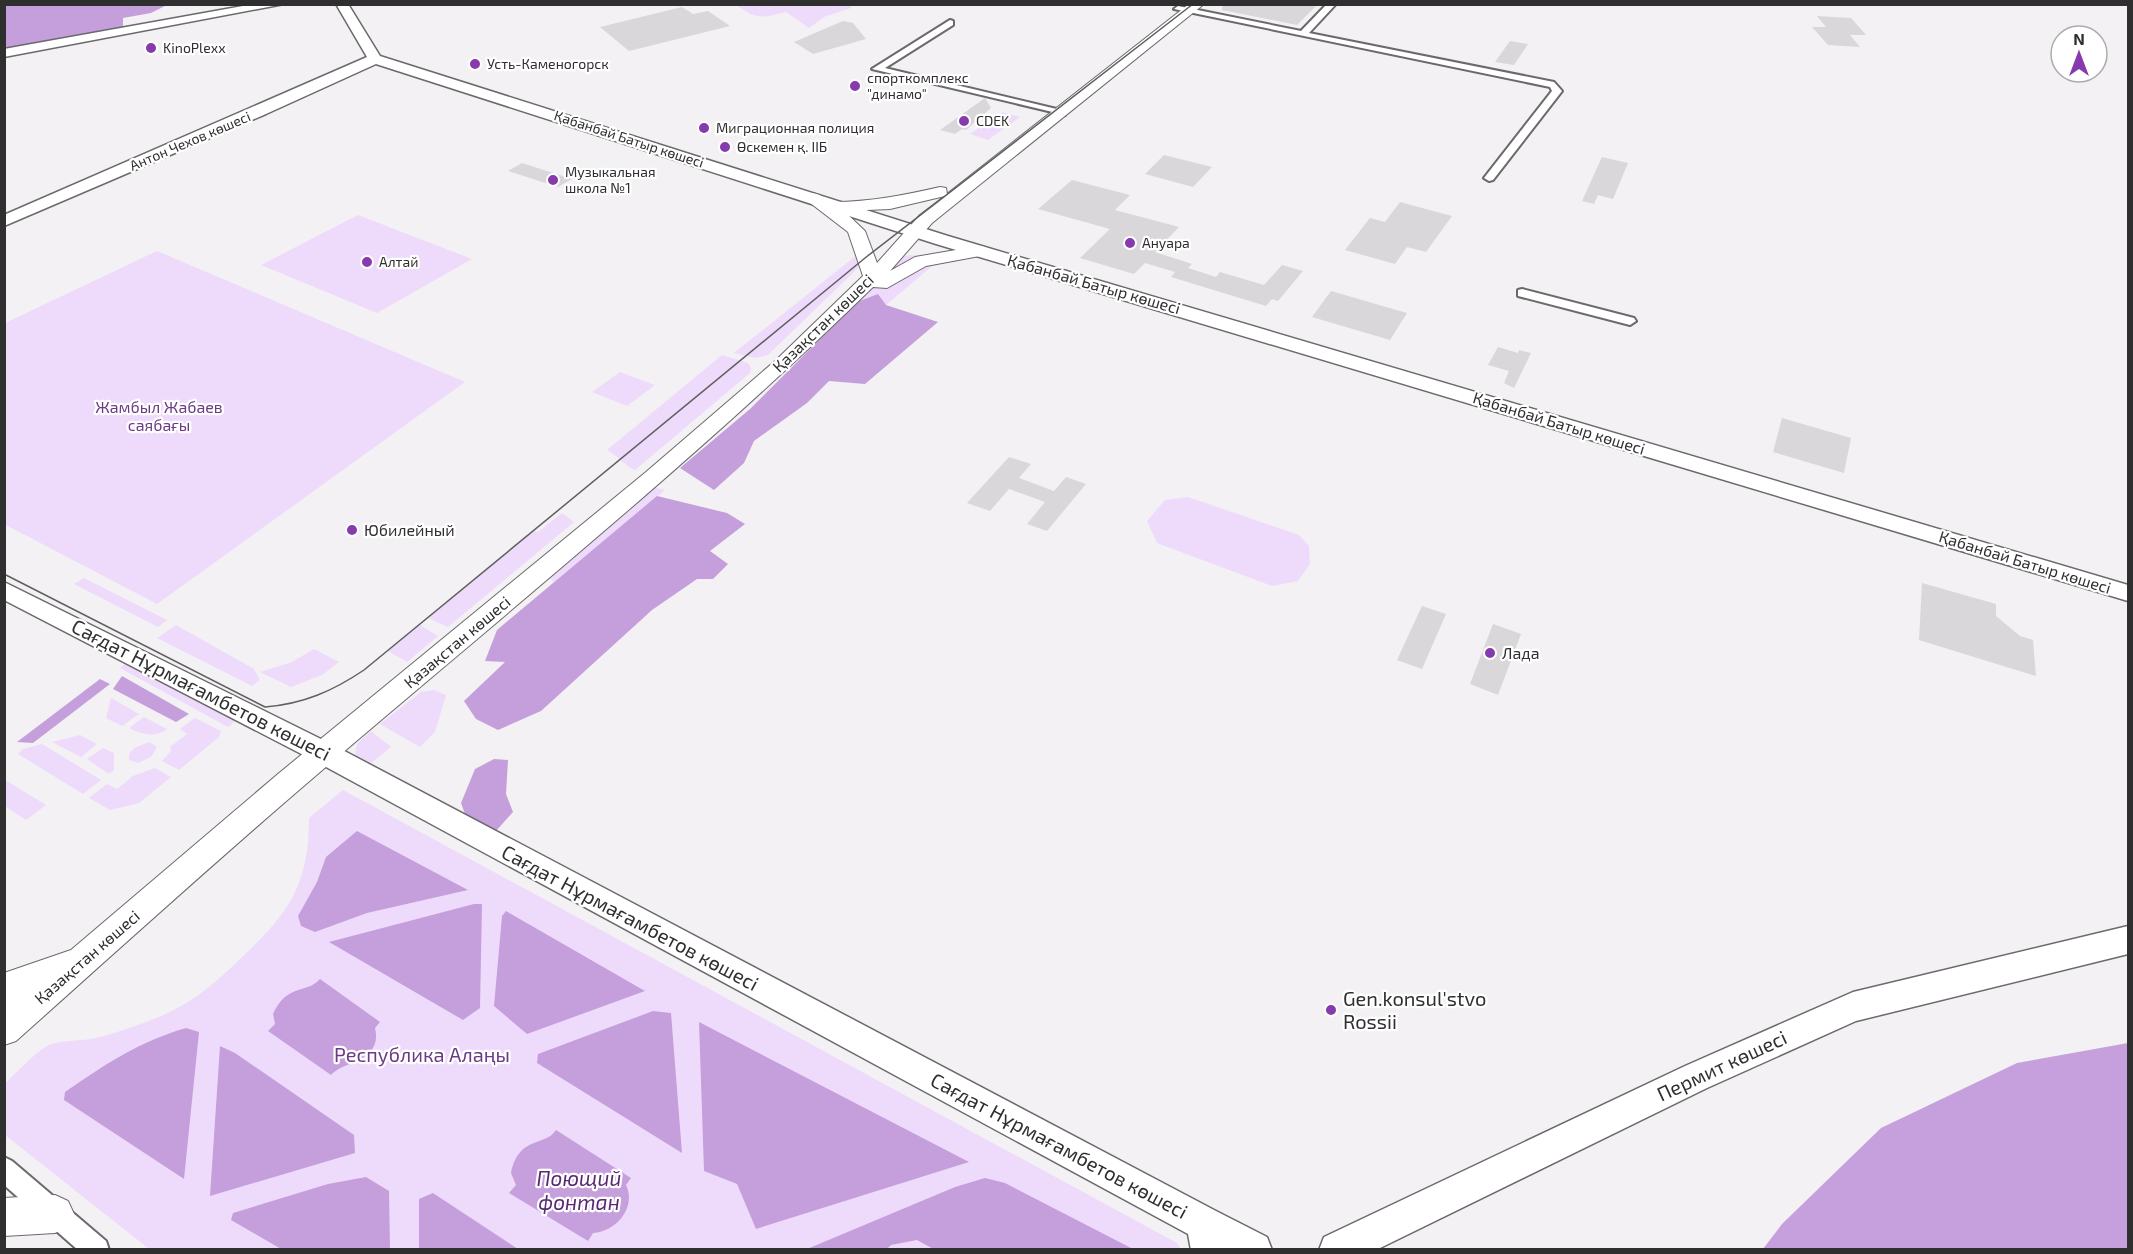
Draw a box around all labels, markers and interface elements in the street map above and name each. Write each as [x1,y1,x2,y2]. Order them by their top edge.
north arrow [2049,24,2109,84]
text: N [2073,29,2085,48]
place label: KinoPlexx [163,39,226,56]
marker: KinoPlexx [144,41,158,55]
place label: Усть-Каменогорск [487,55,609,72]
marker: Усть-Каменогорск [468,57,482,71]
place label: спорткомплекс "динамо" [867,69,969,102]
marker: спорткомплекс "динамо" [848,79,862,93]
street label: Қабанбай Батыр көшесі [552,106,706,171]
street label: Антон Чехов көшесі [127,107,253,174]
place label: CDEK [976,112,1010,129]
marker: CDEK [957,114,971,128]
place label: Миграционная полиция [716,119,874,136]
marker: Миграционная полиция [697,121,711,135]
place label: Өскемен қ. ІІБ [737,138,827,155]
marker: Өскемен қ. ІІБ [718,140,732,154]
place label: Музыкальная школа №1 [565,163,656,196]
marker: Музыкальная школа №1 [546,173,560,187]
place label: Ануара [1142,234,1190,251]
marker: Ануара [1123,236,1137,250]
street label: Қабанбай Батыр көшесі [1006,250,1183,317]
place label: Алтай [379,253,418,270]
marker: Алтай [360,255,374,269]
street label: Қазақстан көшесі [768,270,877,376]
street label: Қабанбай Батыр көшесі [1471,387,1647,458]
park label: Жамбыл Жабаев саябағы [95,397,223,434]
place label: Юбилейный [364,520,455,539]
marker: Юбилейный [345,523,359,537]
street label: Қабанбай Батыр көшесі [1937,526,2113,597]
street label: Қазақстан көшесі [400,592,514,692]
street label: Сағдат Нұрмағамбетов көшесі [68,613,335,765]
place label: Лада [1502,643,1539,662]
marker: Лада [1483,646,1497,660]
street label: Сағдат Нұрмағамбетов көшесі [498,839,763,995]
street label: Қазақстан көшесі [30,906,143,1007]
place label: Gen.konsul'stvo Rossii [1343,986,1486,1033]
marker: Gen.konsul'stvo Rossii [1324,1003,1338,1017]
street label: Пермит көшесі [1653,1025,1790,1106]
park label: Республика Алаңы [334,1042,510,1067]
street label: Сағдат Нұрмағамбетов көшесі [927,1067,1192,1223]
water label: Поющий фонтан [536,1165,622,1214]

